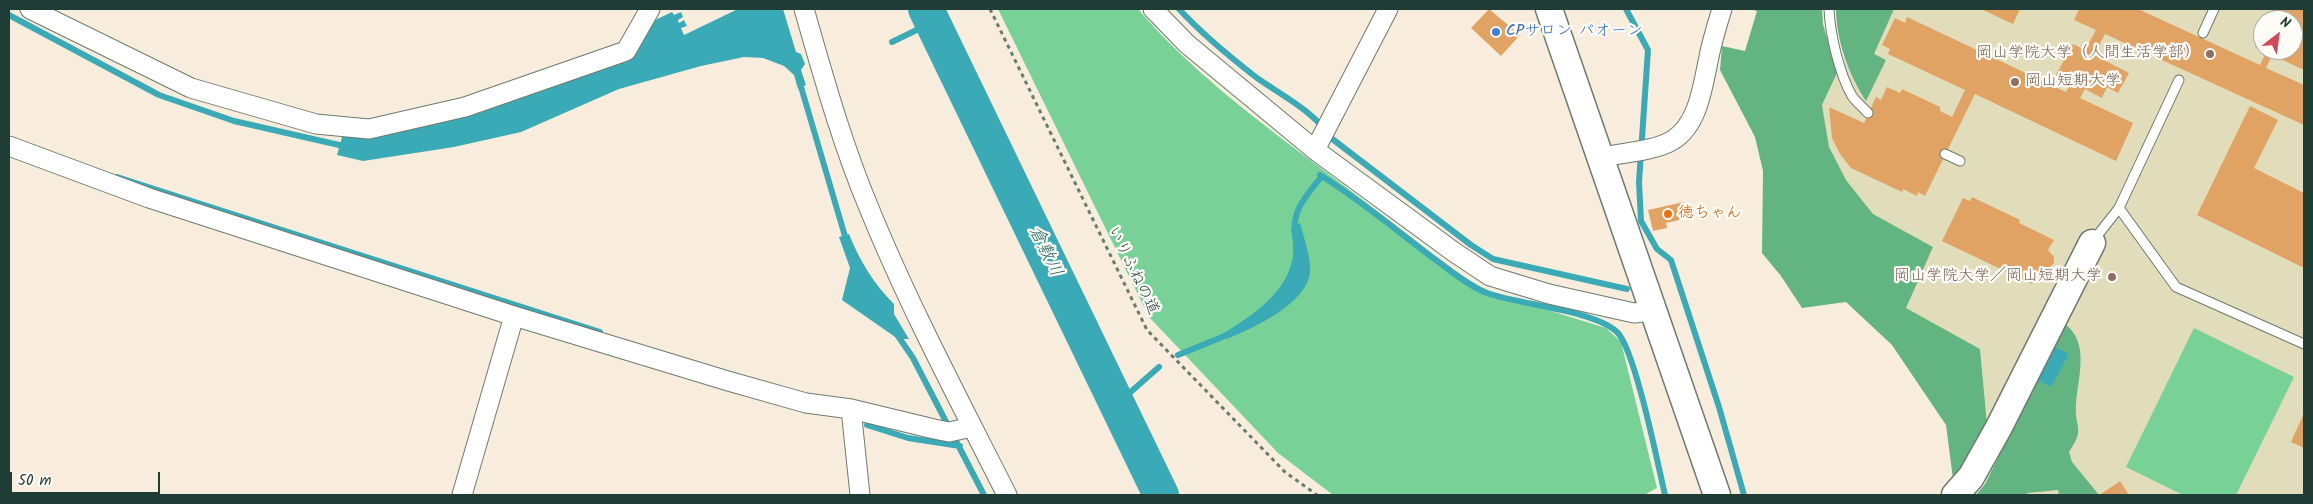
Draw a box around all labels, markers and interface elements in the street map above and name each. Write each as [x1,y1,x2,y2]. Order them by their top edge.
north arrow [2253,10,2303,60]
text: N [2276,11,2294,35]
place label: CPサロン パオーン [1506,22,1643,42]
marker: CPサロン パオーン [1490,26,1502,38]
place label: 岡山学院大学（人間生活学部） [1976,44,2200,64]
marker: 岡山学院大学（人間生活学部） [2204,48,2216,60]
place label: 岡山短期大学 [2025,72,2121,92]
marker: 岡山短期大学 [2009,76,2021,88]
place label: 徳ちゃん [1678,204,1742,224]
marker: 徳ちゃん [1662,208,1674,220]
water label: 倉敷川 [1022,223,1066,281]
street label: いりふねの道 [1102,224,1162,318]
place label: 岡山学院大学／岡山短期大学 [1894,267,2102,287]
marker: 岡山学院大学／岡山短期大学 [2106,271,2118,283]
scale bar [12,462,162,494]
text: 50 m [18,469,52,493]

